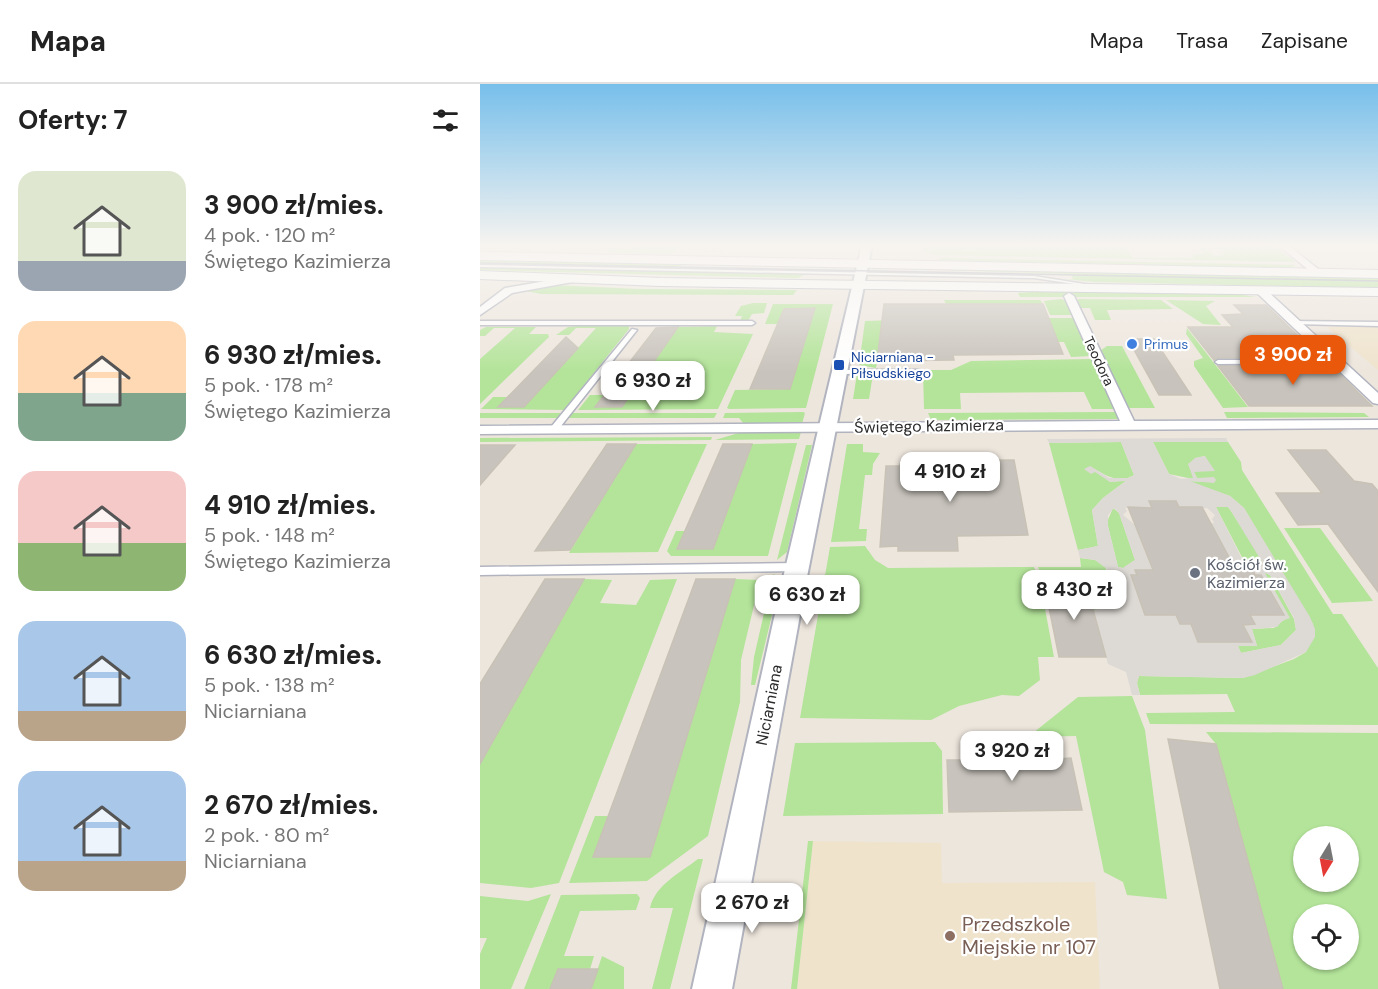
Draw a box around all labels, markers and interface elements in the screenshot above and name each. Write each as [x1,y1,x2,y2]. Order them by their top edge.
text: Mapa [30,23,106,60]
text: Mapa [1090,27,1143,55]
text: Trasa [1176,27,1228,55]
text: Zapisane [1261,27,1348,55]
text: Oferty: 7 [18,103,127,137]
icon: filters [429,104,462,137]
text: 3 900 zł/mies. [204,188,384,222]
icon: home [66,195,138,267]
text: 4 pok. · 120 m² [204,222,335,248]
text: Świętego Kazimierza [204,248,391,274]
street label: Teodora [1080,333,1118,389]
place label: Primus [1144,335,1188,353]
pin: 3 900 zł [1231,335,1355,386]
marker: Primus [1125,337,1139,351]
text: 6 930 zł/mies. [204,338,382,372]
text: 3 900 zł [1254,341,1332,367]
icon: home [66,345,138,417]
place label: Niciarniana - Piłsudskiego [851,348,934,382]
marker: Niciarniana - Piłsudskiego [832,358,846,372]
pin: 6 930 zł [591,361,715,412]
text: 6 930 zł [615,367,691,393]
text: 5 pok. · 178 m² [204,372,333,398]
text: Świętego Kazimierza [204,398,391,424]
street label: Świętego Kazimierza [854,414,1004,438]
pin: 4 910 zł [888,452,1012,503]
text: 4 910 zł [914,458,986,484]
text: 4 910 zł/mies. [204,488,376,522]
icon: home [66,495,138,567]
text: 5 pok. · 148 m² [204,522,335,548]
text: Świętego Kazimierza [204,548,391,574]
place label: Kościół św. Kazimierza [1207,554,1287,593]
marker: Kościół św. Kazimierza [1188,566,1202,580]
pin: 8 430 zł [1012,570,1136,621]
pin: 6 630 zł [745,575,869,626]
text: 8 430 zł [1036,576,1112,602]
text: 6 630 zł [769,581,845,607]
text: 6 630 zł/mies. [204,638,382,672]
icon: home [66,645,138,717]
street label: Niciarniana [751,663,787,747]
text: 5 pok. · 138 m² [204,672,335,698]
text: Niciarniana [204,698,307,724]
pin: 3 920 zł [950,731,1074,782]
text: 3 920 zł [974,737,1050,763]
text: 2 670 zł/mies. [204,788,378,822]
icon: home [66,795,138,867]
text: 2 pok. · 80 m² [204,822,329,848]
north arrow [1293,826,1359,892]
map controls [1293,826,1359,970]
text: Niciarniana [204,848,307,874]
pin: 2 670 zł [690,883,814,934]
text: 2 670 zł [715,889,789,915]
button: locate [1293,904,1359,970]
place label: Przedszkole Miejskie nr 107 [962,911,1096,960]
marker: Przedszkole Miejskie nr 107 [943,929,957,943]

